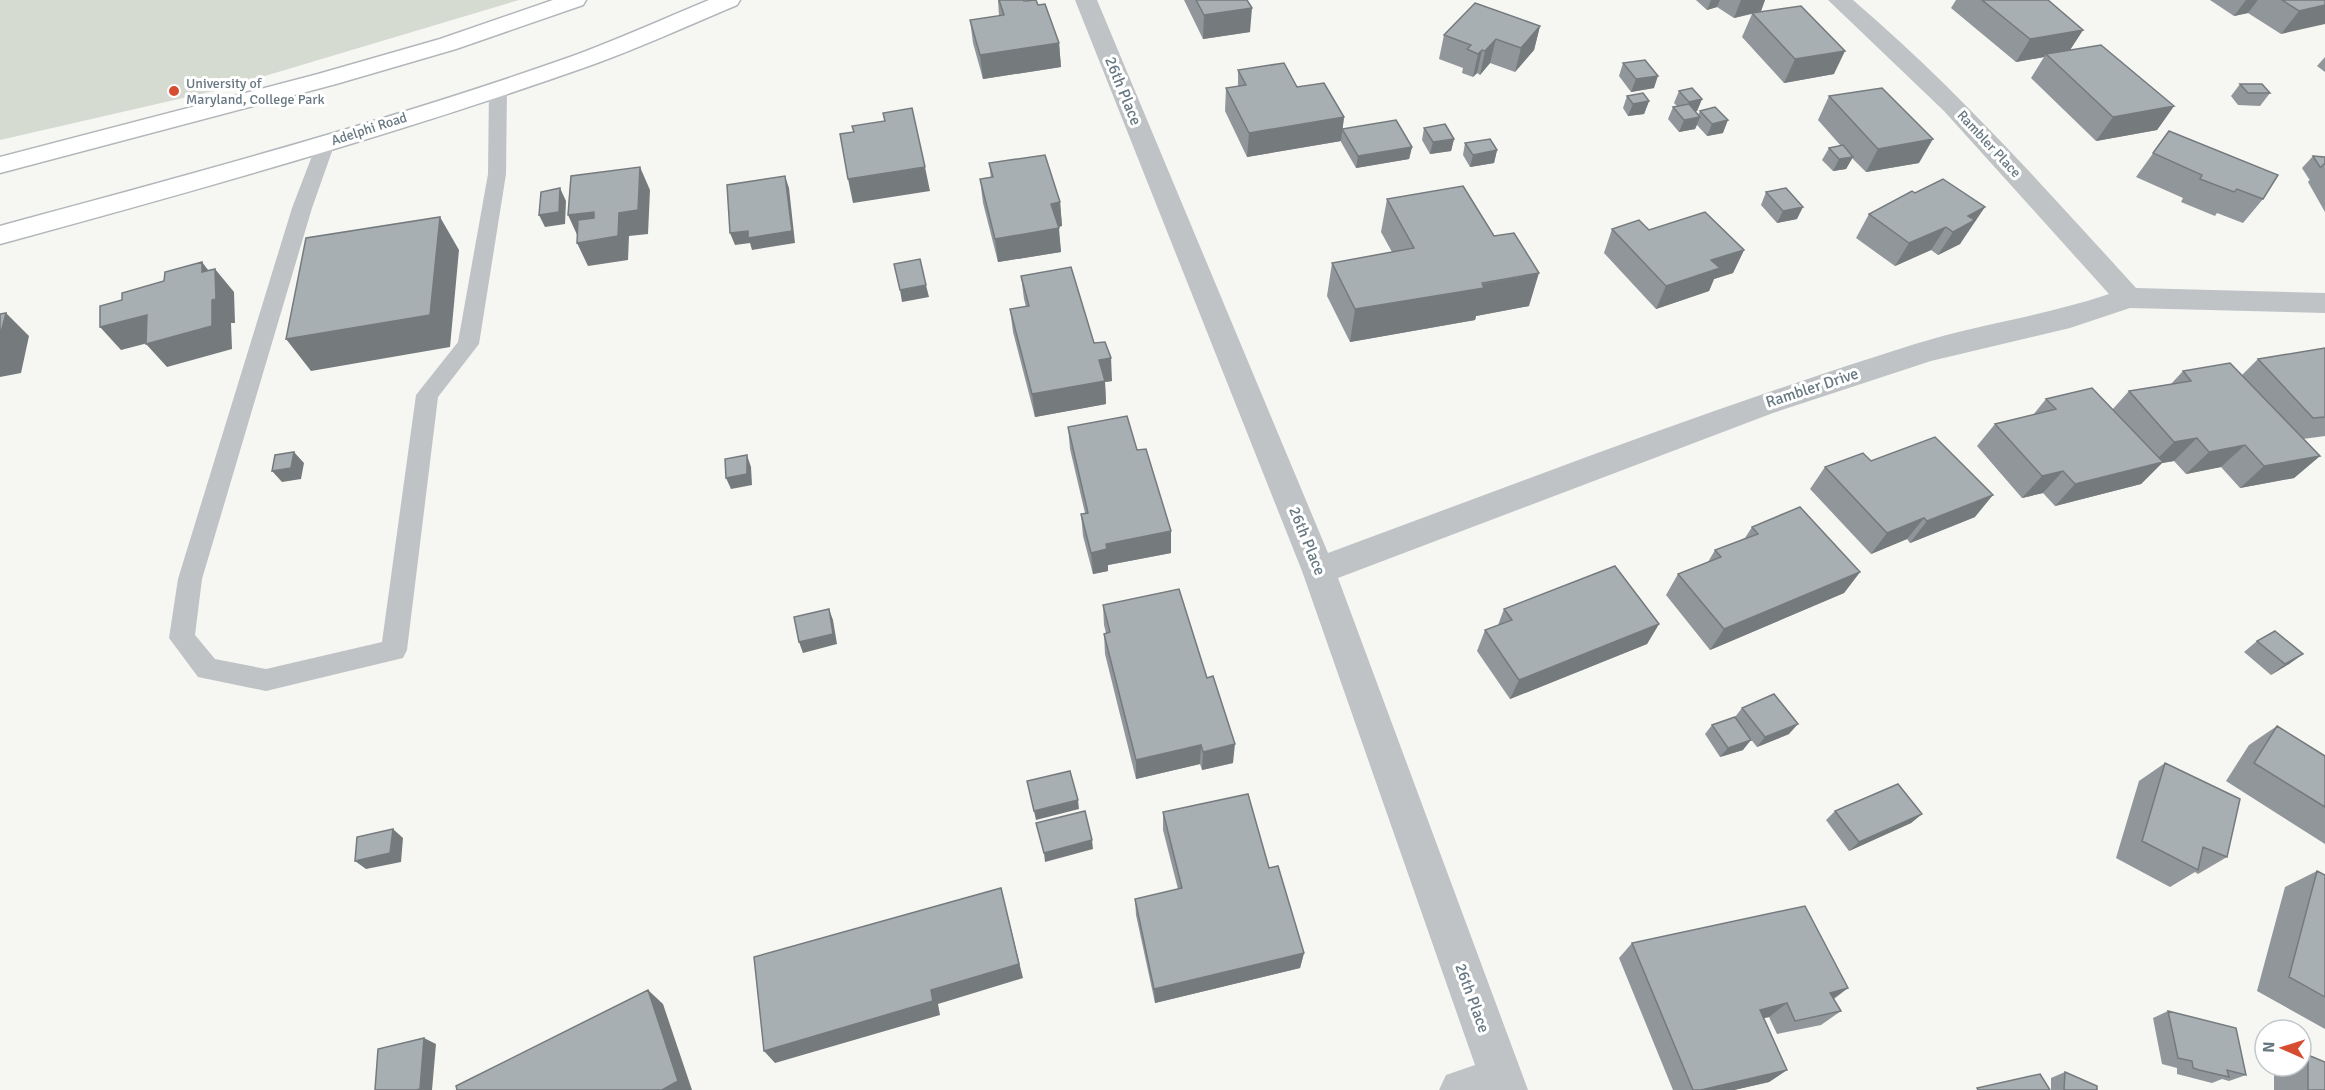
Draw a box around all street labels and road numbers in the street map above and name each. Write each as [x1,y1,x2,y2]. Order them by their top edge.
street label: 26th Place [1100,54,1146,128]
street label: Rambler Place [1954,107,2024,181]
street label: Adelphi Road [329,109,409,149]
street label: Rambler Drive [1763,364,1861,412]
street label: 26th Place [1284,504,1330,578]
street label: 26th Place [1450,961,1494,1035]

